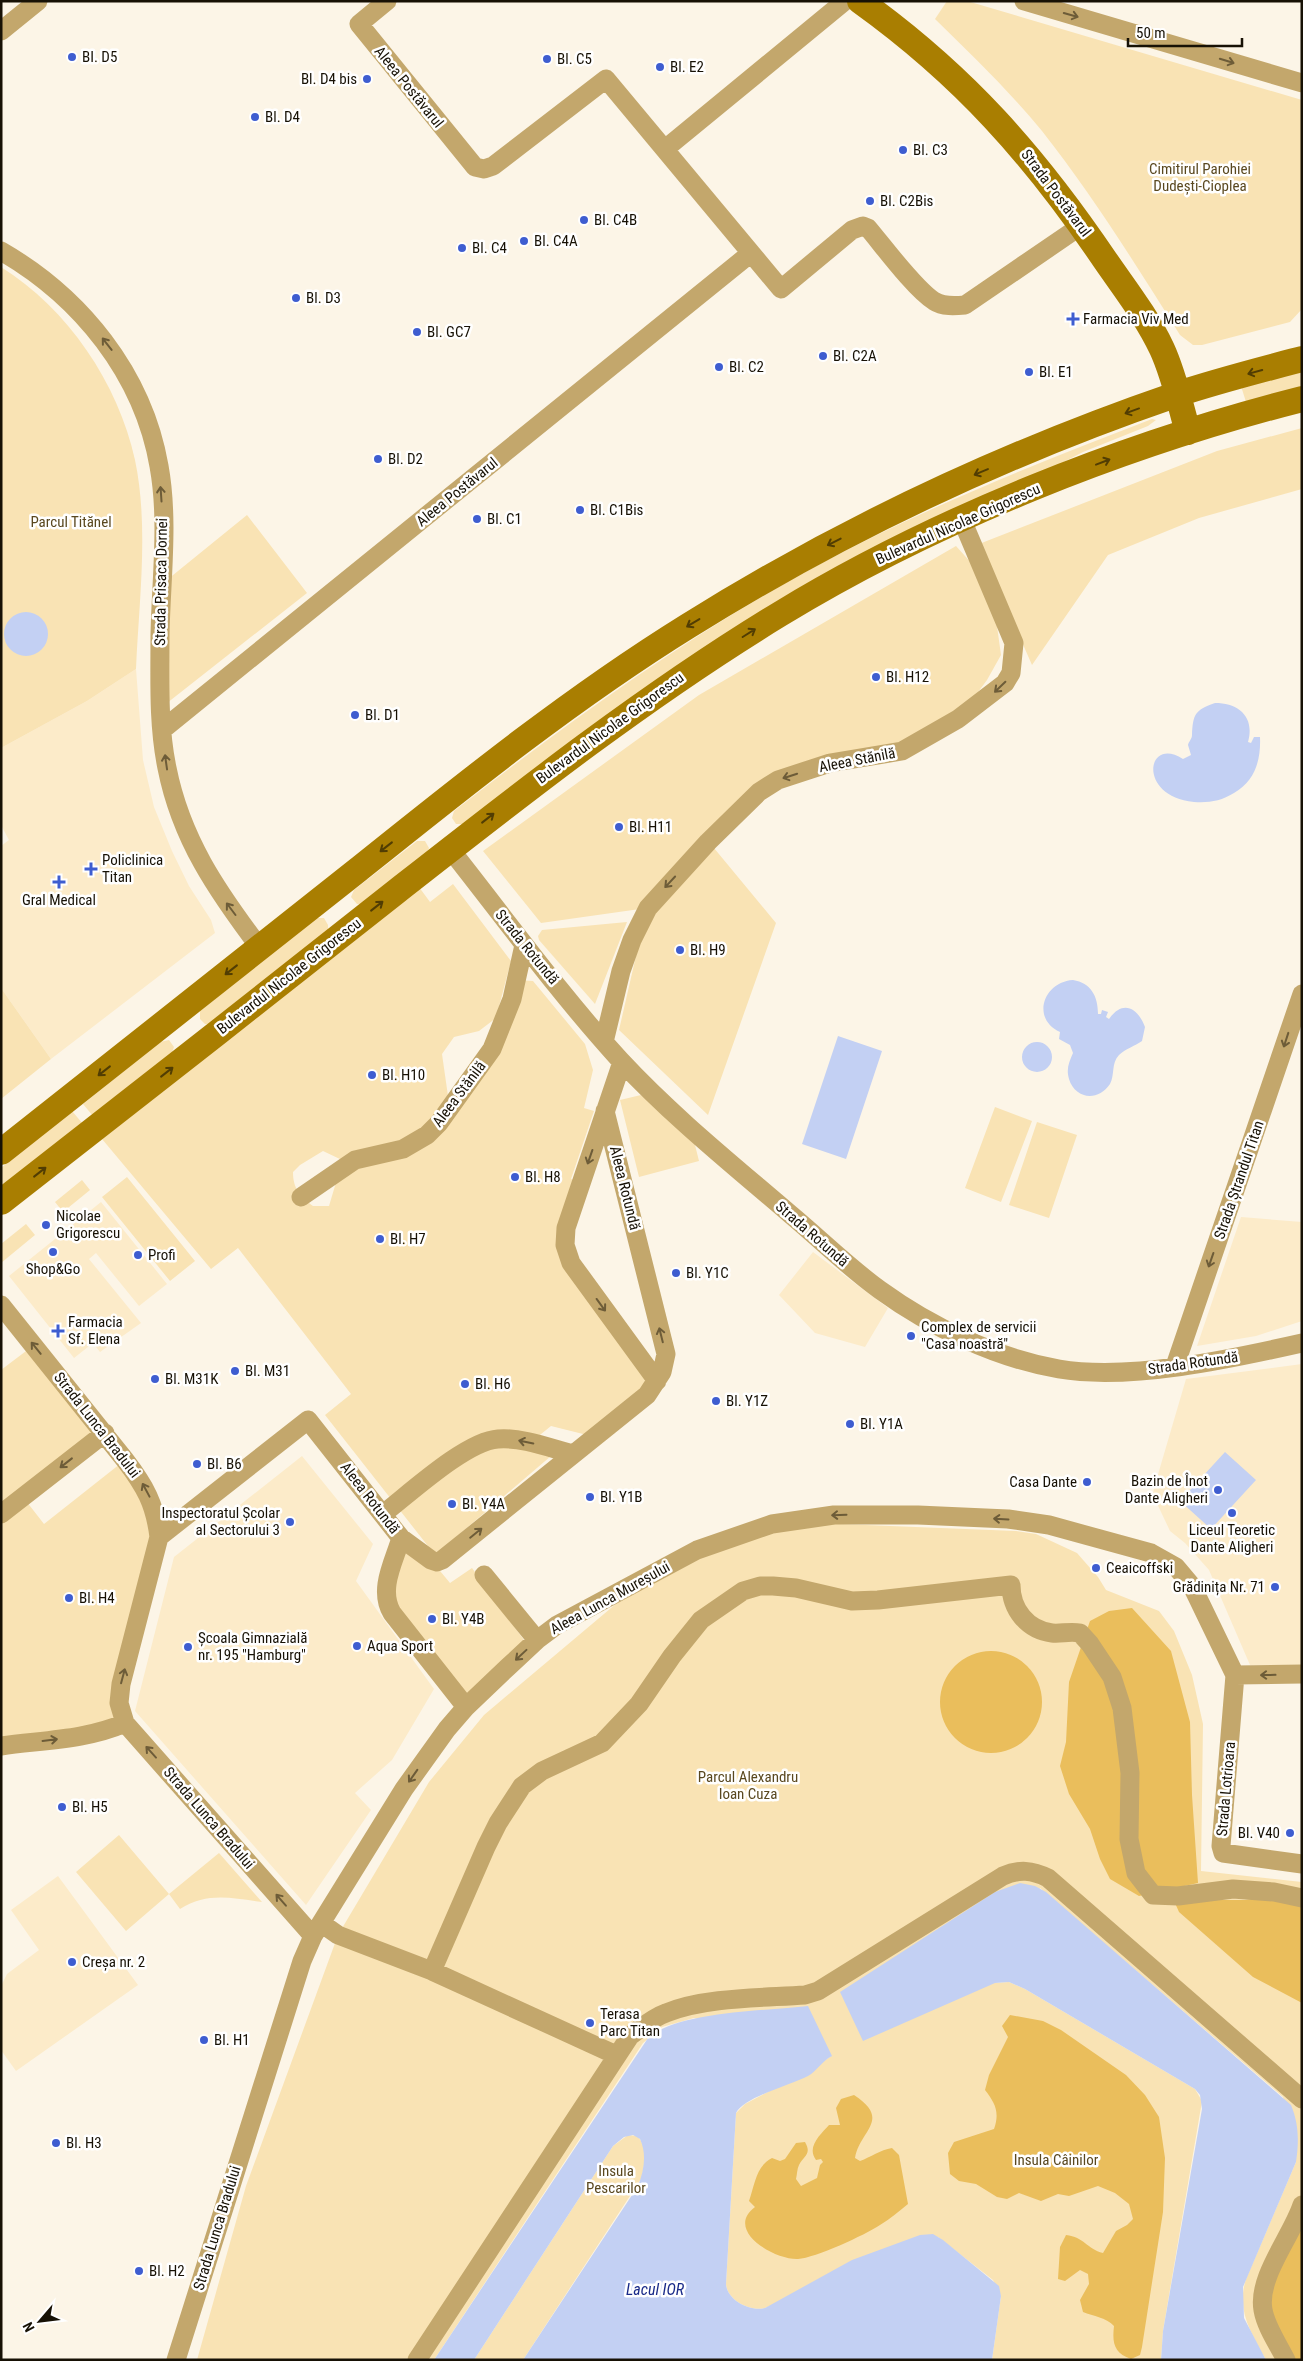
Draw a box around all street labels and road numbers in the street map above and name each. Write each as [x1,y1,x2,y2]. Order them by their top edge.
street label: Aleea Postăvarul [371,43,447,131]
street label: Strada Postăvarul [1017,146,1095,240]
street label: Aleea Postăvarul [413,454,501,530]
street label: Bulevardul Nicolae Grigorescu [873,480,1043,568]
street label: Strada Prisaca Dornei [151,518,171,646]
street label: Bulevardul Nicolae Grigorescu [533,668,687,788]
street label: Aleea Stănilă [817,744,897,776]
street label: Strada Rotundă [491,906,563,988]
street label: Bulevardul Nicolae Grigorescu [213,914,365,1038]
street label: Aleea Stănilă [428,1058,490,1130]
street label: Strada Ștrandul Titan [1210,1118,1268,1242]
street label: Aleea Rotundă [606,1144,644,1232]
street label: Strada Rotundă [772,1197,852,1271]
street label: Strada Rotundă [1147,1348,1239,1378]
street label: Strada Lunca Bradului [50,1369,144,1481]
street label: Aleea Rotundă [336,1459,404,1537]
street label: Aleea Lunca Mureșului [547,1558,673,1638]
street label: Strada Lotrioara [1213,1741,1239,1837]
street label: Strada Lunca Bradului [160,1763,258,1873]
street label: Strada Lunca Bradului [190,2164,244,2292]

